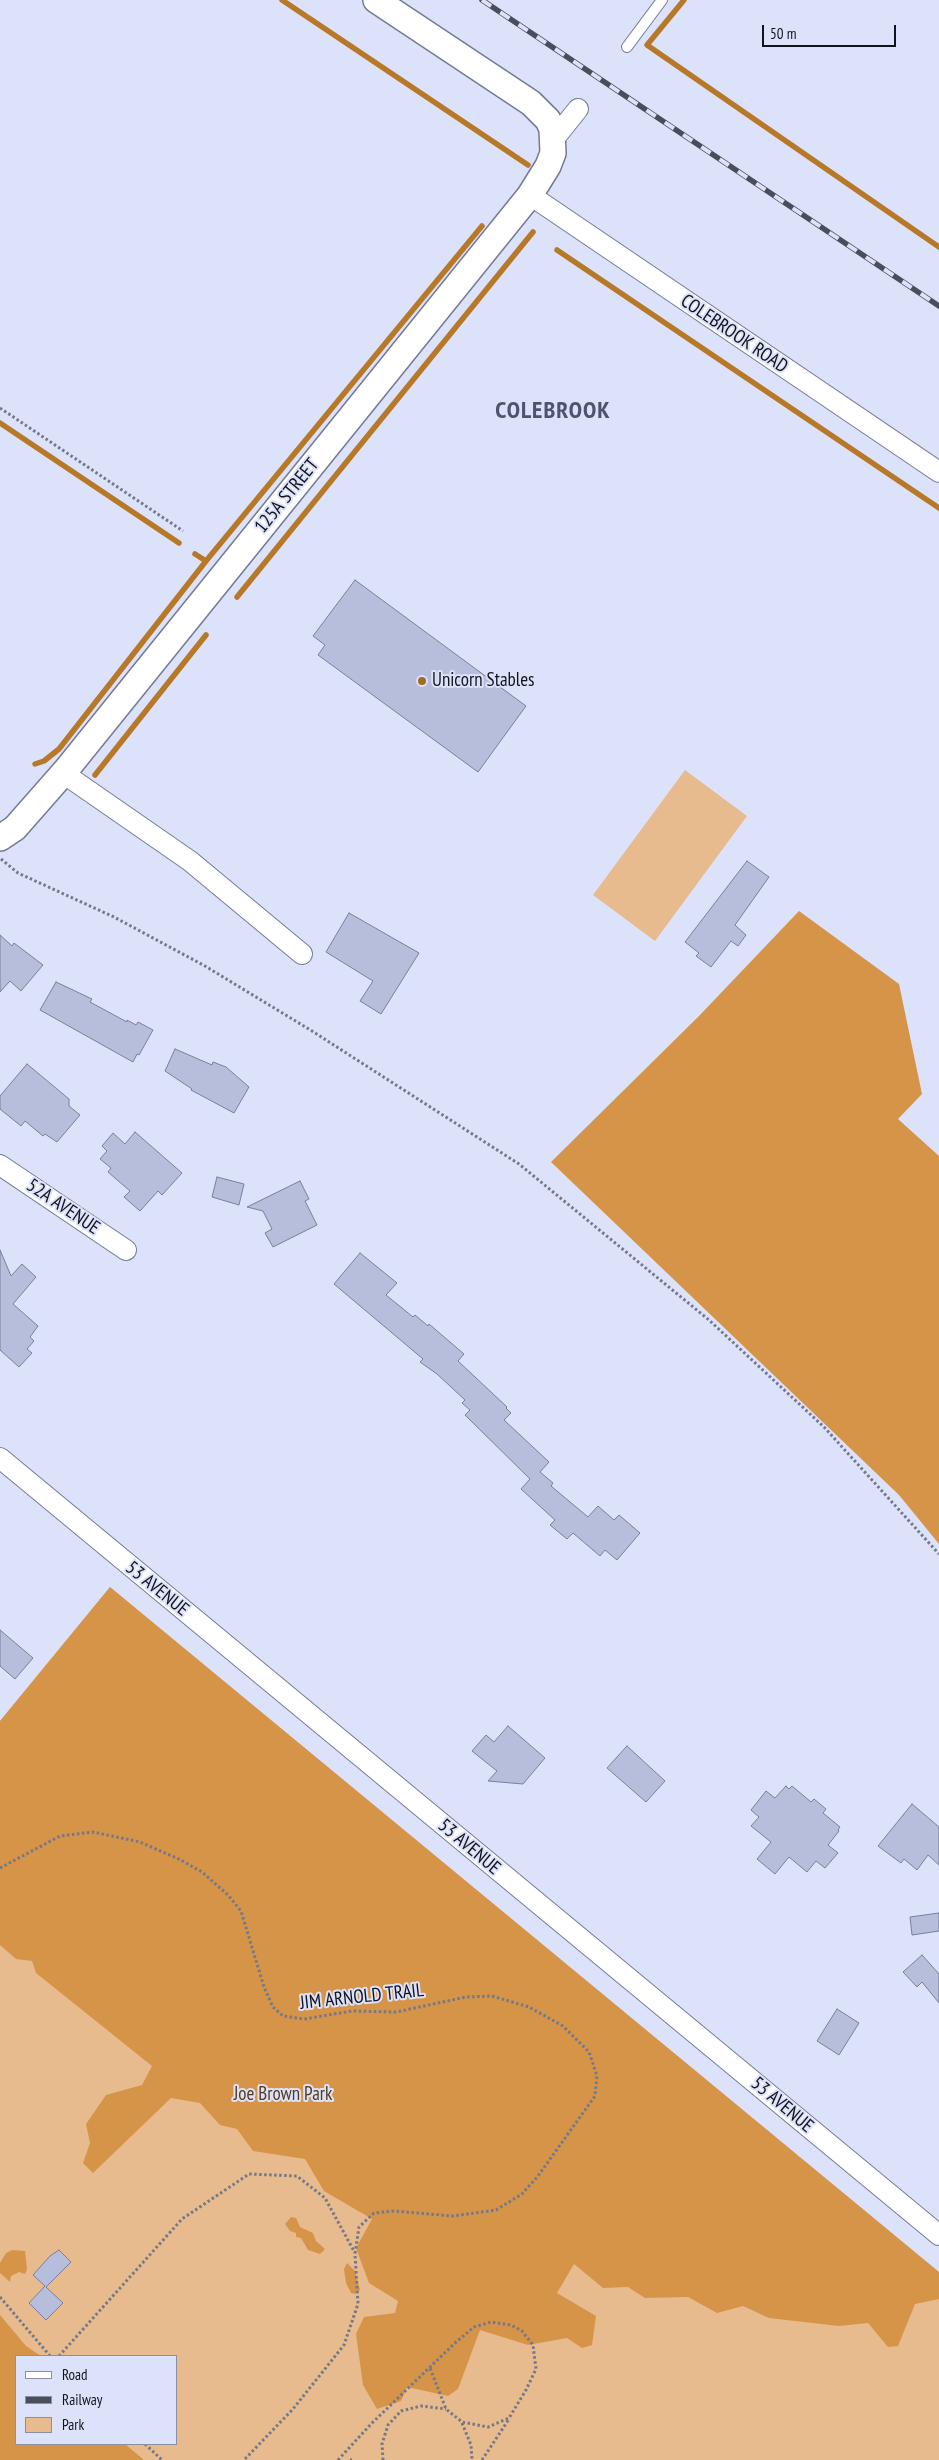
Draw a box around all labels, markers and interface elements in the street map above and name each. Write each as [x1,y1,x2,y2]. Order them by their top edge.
scale bar [764,15,898,47]
text: 50 m [770,24,796,43]
street label: COLEBROOK ROAD [676,290,792,378]
district label: COLEBROOK [494,397,612,425]
street label: 125A STREET [250,454,324,538]
place label: Unicorn Stables [432,670,534,692]
marker: Unicorn Stables [416,675,428,687]
street label: 52A AVENUE [22,1174,104,1240]
street label: 53 AVENUE [121,1557,193,1621]
street label: 53 AVENUE [433,1814,505,1880]
street label: JIM ARNOLD TRAIL [299,1979,425,2015]
street label: 53 AVENUE [746,2072,818,2138]
park label: Joe Brown Park [234,2084,332,2106]
legend [15,2355,178,2445]
text: Road [62,2365,88,2384]
text: Railway [62,2390,102,2409]
text: Park [62,2415,84,2434]

